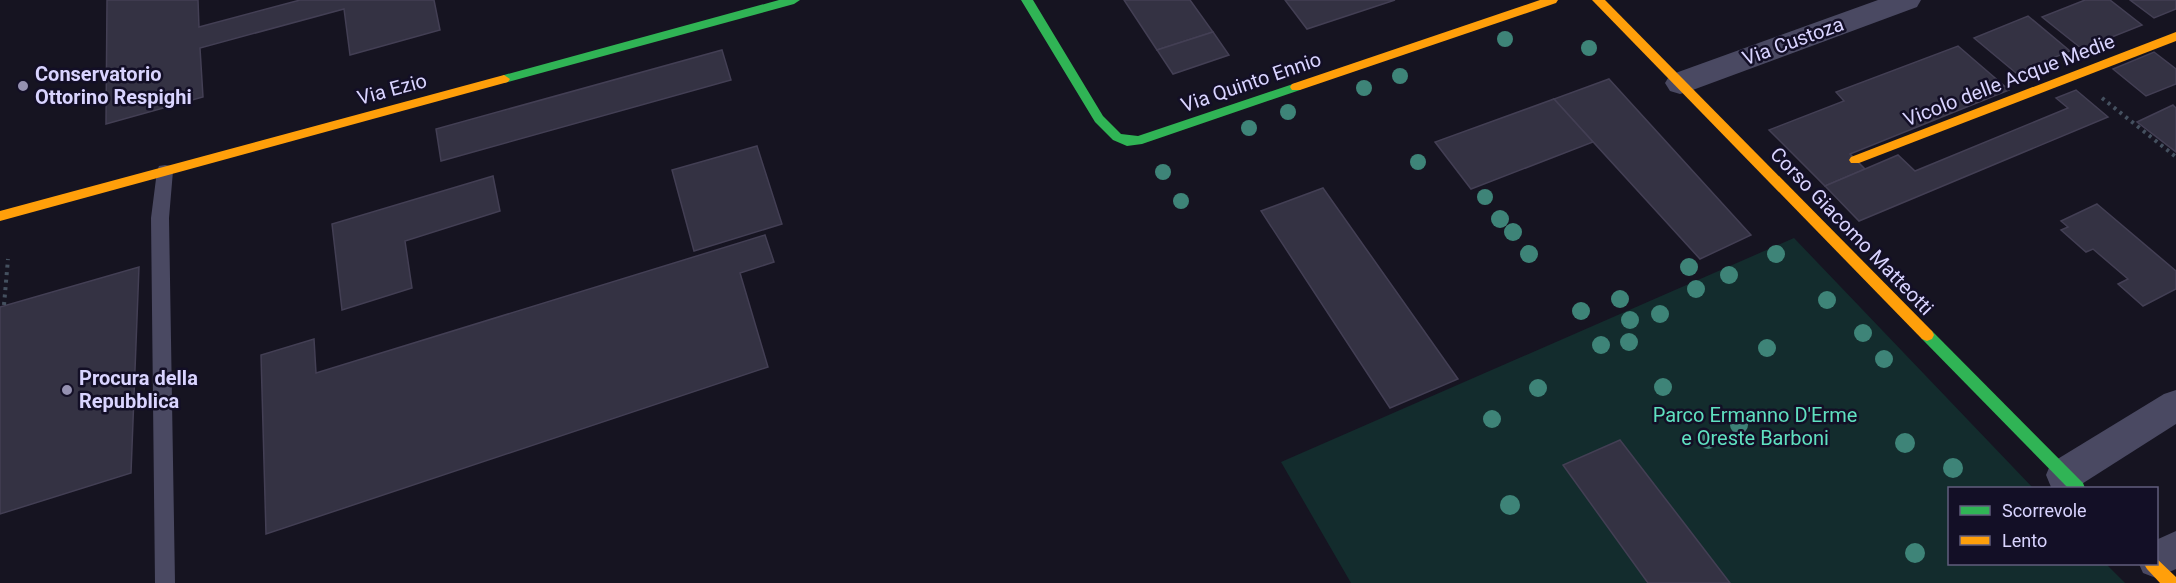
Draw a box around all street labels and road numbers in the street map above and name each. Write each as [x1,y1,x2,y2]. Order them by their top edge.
street label: Via Custoza [1739,12,1847,70]
street label: Vicolo delle Acque Medie [1900,29,2118,131]
street label: Via Quinto Ennio [1178,47,1324,117]
street label: Via Ezio [355,68,429,110]
street label: Corso Giacomo Matteotti [1765,142,1939,320]

